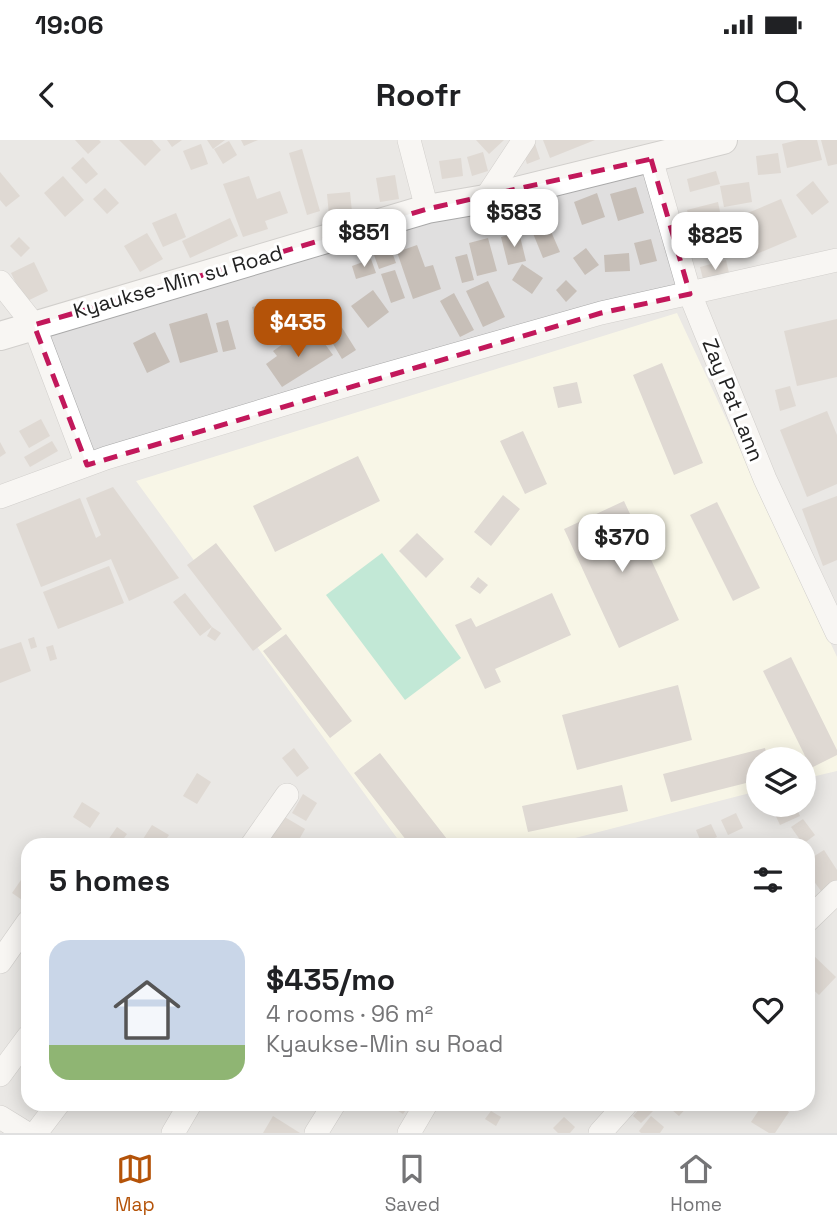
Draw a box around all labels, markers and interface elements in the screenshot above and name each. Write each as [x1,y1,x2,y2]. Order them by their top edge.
text: 19:06 [35,8,103,42]
text: Roofr [376,75,461,115]
icon: back [28,76,66,114]
icon: search [771,76,809,114]
pin: $583 [473,190,555,249]
text: $583 [486,197,542,227]
pin: $851 [323,209,405,269]
pin: $825 [674,212,756,272]
text: $851 [338,217,390,247]
text: $825 [687,220,743,250]
street label: Kyaukse-Min su Road [70,239,286,324]
pin: $435 [257,300,339,359]
text: $435 [270,307,326,337]
street label: Zay Pat Lann [697,334,770,465]
pin: $370 [581,514,663,574]
text: $370 [594,522,650,552]
map controls [746,747,816,817]
button: layers [746,747,816,817]
text: 5 homes [49,861,170,900]
icon: filters [749,861,787,899]
text: $435/mo [266,960,395,999]
icon: home [105,968,189,1052]
icon: heart [749,991,787,1029]
text: 4 rooms · 96 m² [266,999,433,1029]
text: Kyaukse-Min su Road [266,1029,503,1059]
tab: Map [115,1150,155,1217]
tab: Saved [385,1150,440,1217]
tab: Home [670,1150,722,1217]

